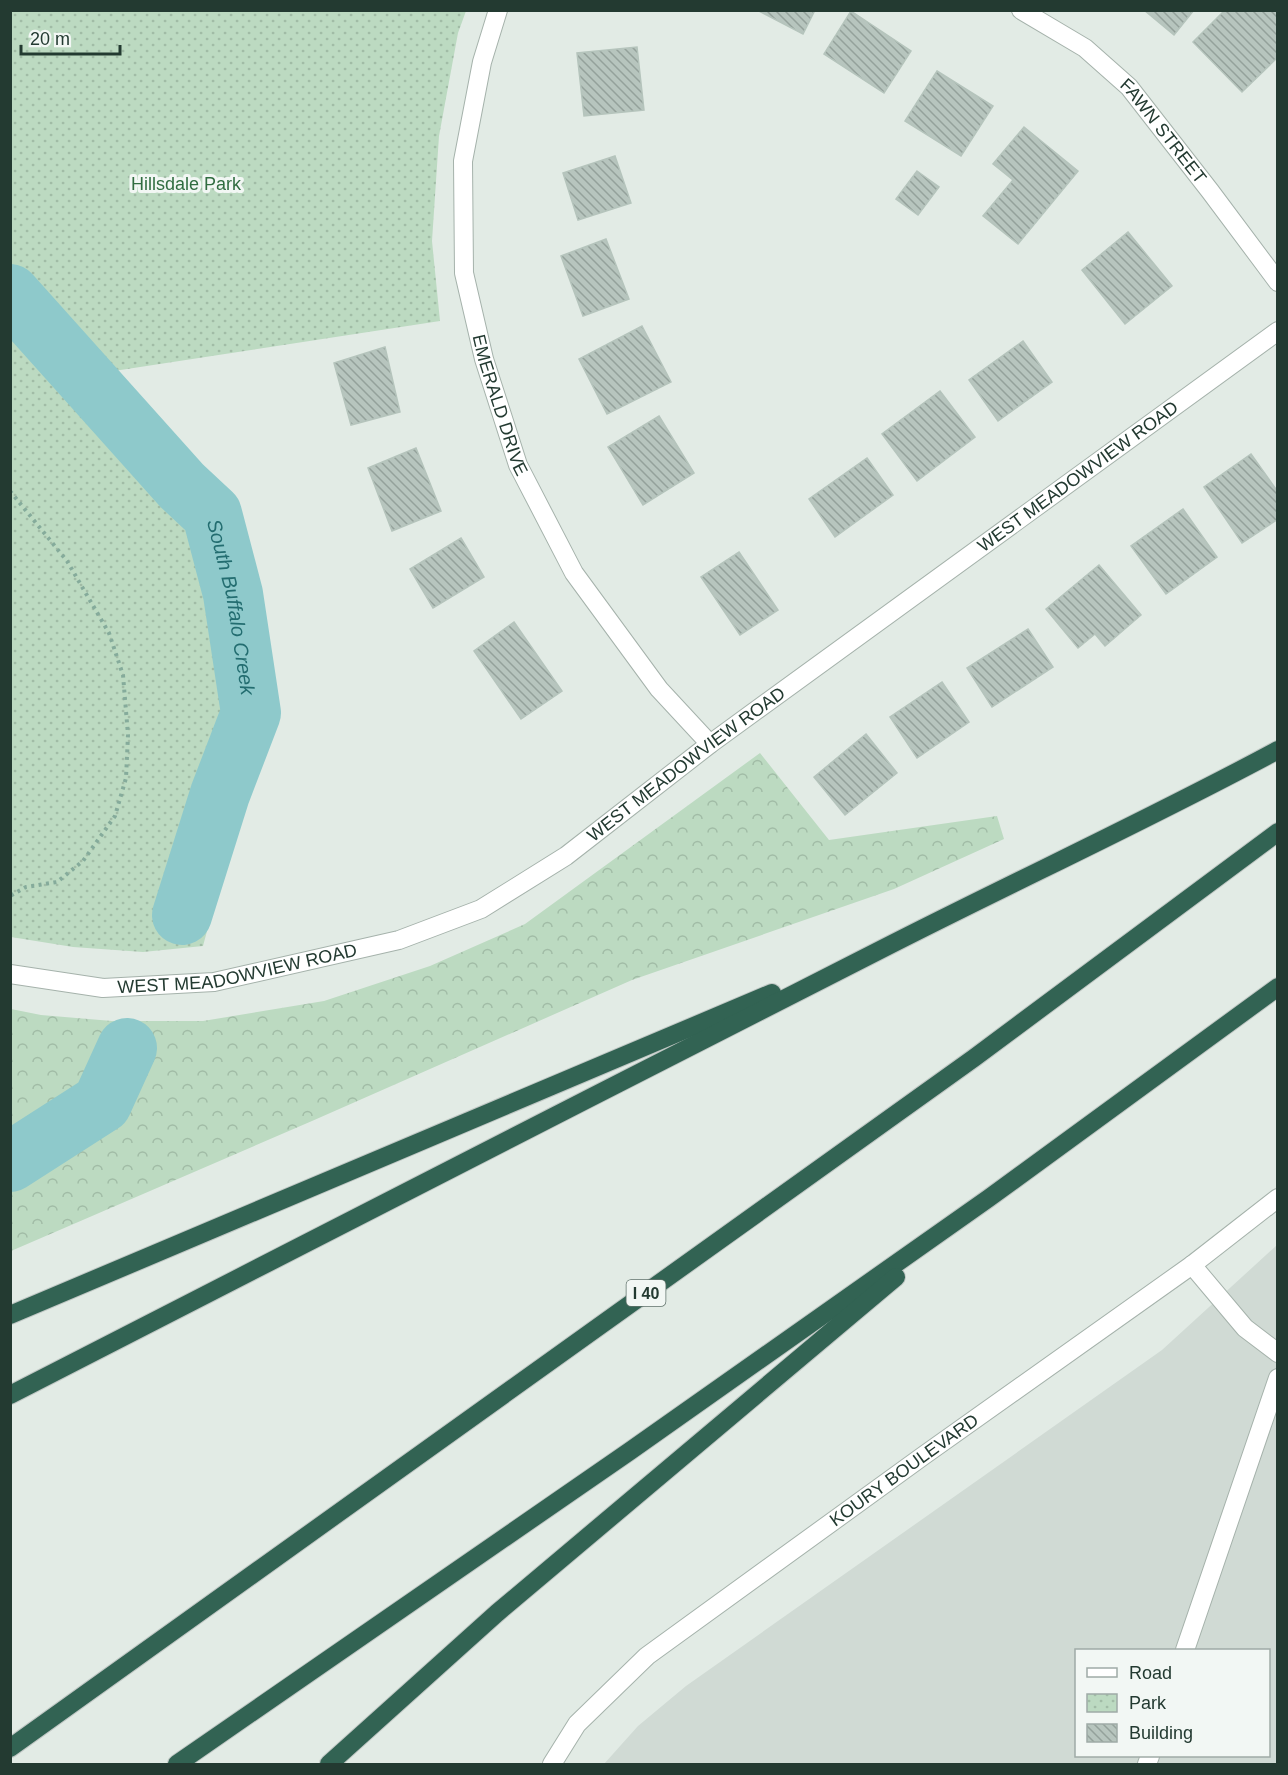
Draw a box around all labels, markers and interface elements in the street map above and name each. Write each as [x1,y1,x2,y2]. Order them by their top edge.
scale bar [21,18,120,56]
text: 20 m [30,29,70,49]
street label: FAWN STREET [1116,74,1210,187]
park label: Hillsdale Park [131,174,242,194]
street label: EMERALD DRIVE [469,332,532,479]
street label: WEST MEADOWVIEW ROAD [974,397,1182,556]
water label: South Buffalo Creek [203,517,259,698]
street label: WEST MEADOWVIEW ROAD [583,683,789,846]
street label: WEST MEADOWVIEW ROAD [117,940,359,997]
road number: I 40 [626,1280,666,1306]
street label: KOURY BOULEVARD [826,1410,982,1530]
legend [1075,1649,1270,1757]
text: Road [1129,1663,1172,1683]
text: Park [1129,1693,1167,1713]
text: Building [1129,1723,1193,1743]

